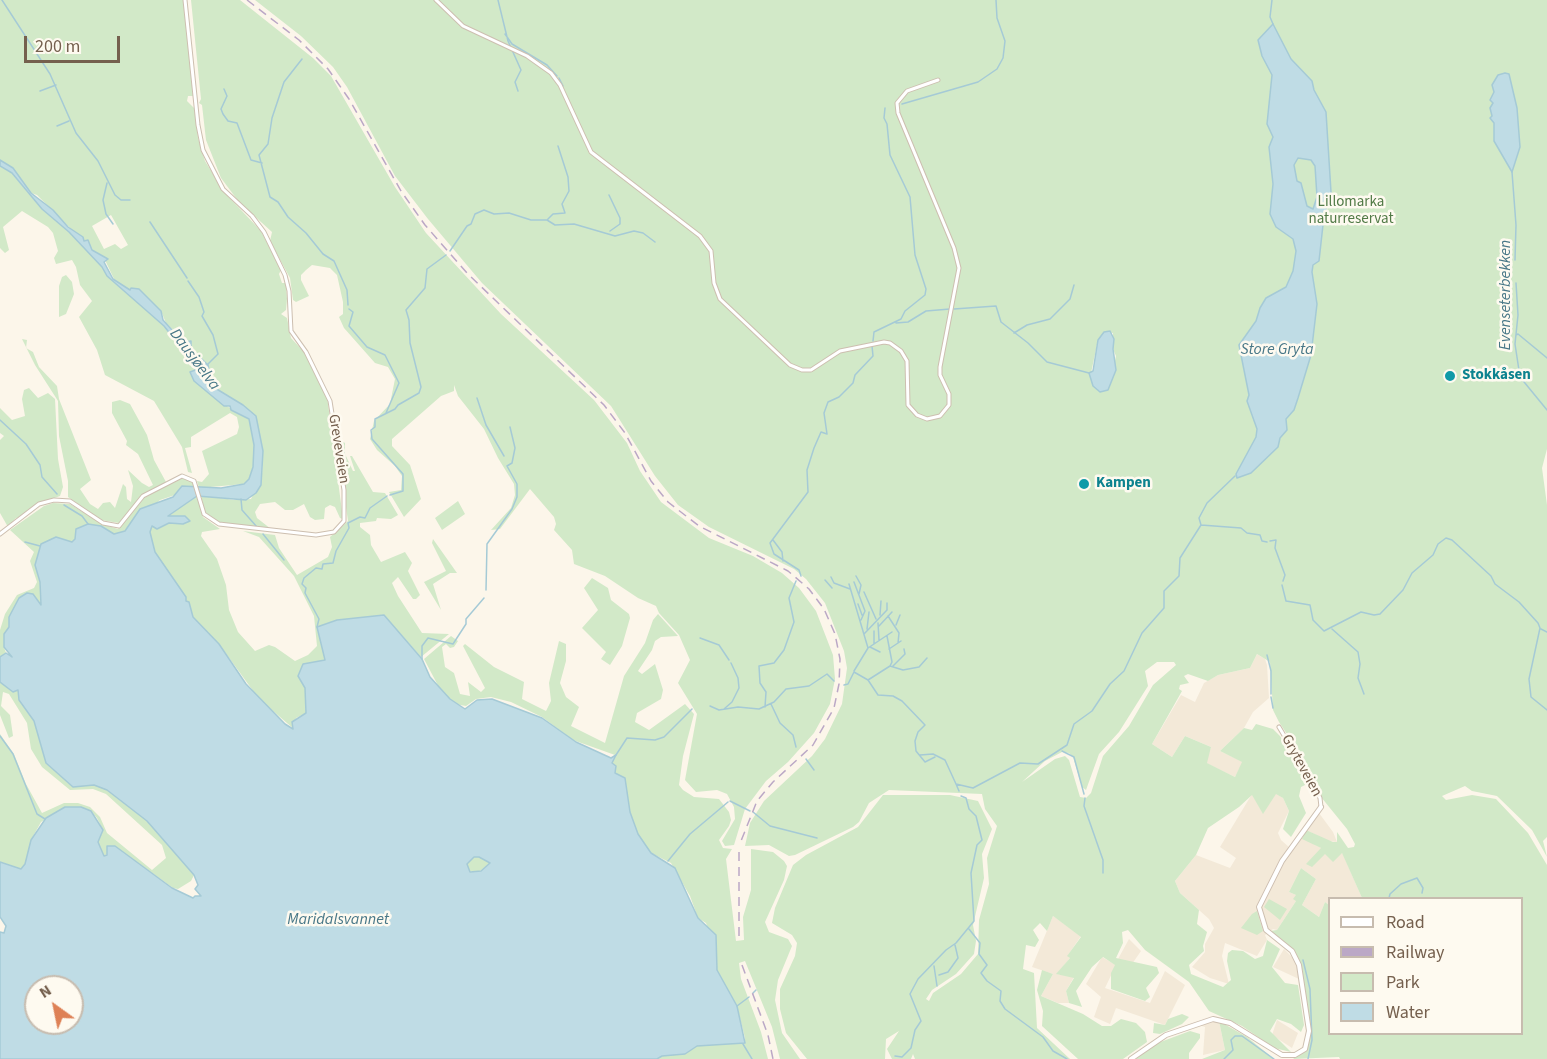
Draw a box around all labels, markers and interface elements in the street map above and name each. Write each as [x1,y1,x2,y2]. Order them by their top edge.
scale bar [27,24,123,62]
text: 200 m [35,34,80,59]
park label: Lillomarka naturreservat [1309,194,1393,229]
water label: Evenseterbekken [1496,240,1516,350]
water label: Dausjøelva [165,325,223,395]
water label: Store Gryta [1240,340,1314,360]
place label: Stokkåsen [1462,367,1531,385]
marker: Stokkåsen [1443,369,1457,383]
street label: Greveveien [324,413,352,485]
place label: Kampen [1096,475,1151,493]
marker: Kampen [1077,477,1091,491]
street label: Gryteveien [1277,732,1325,800]
legend [1328,897,1523,1035]
water label: Maridalsvannet [287,910,389,930]
text: Road [1386,910,1425,935]
text: Railway [1386,940,1445,965]
text: Park [1386,970,1420,995]
north arrow [24,975,84,1035]
text: N [35,979,56,1004]
text: Water [1386,1000,1430,1025]

